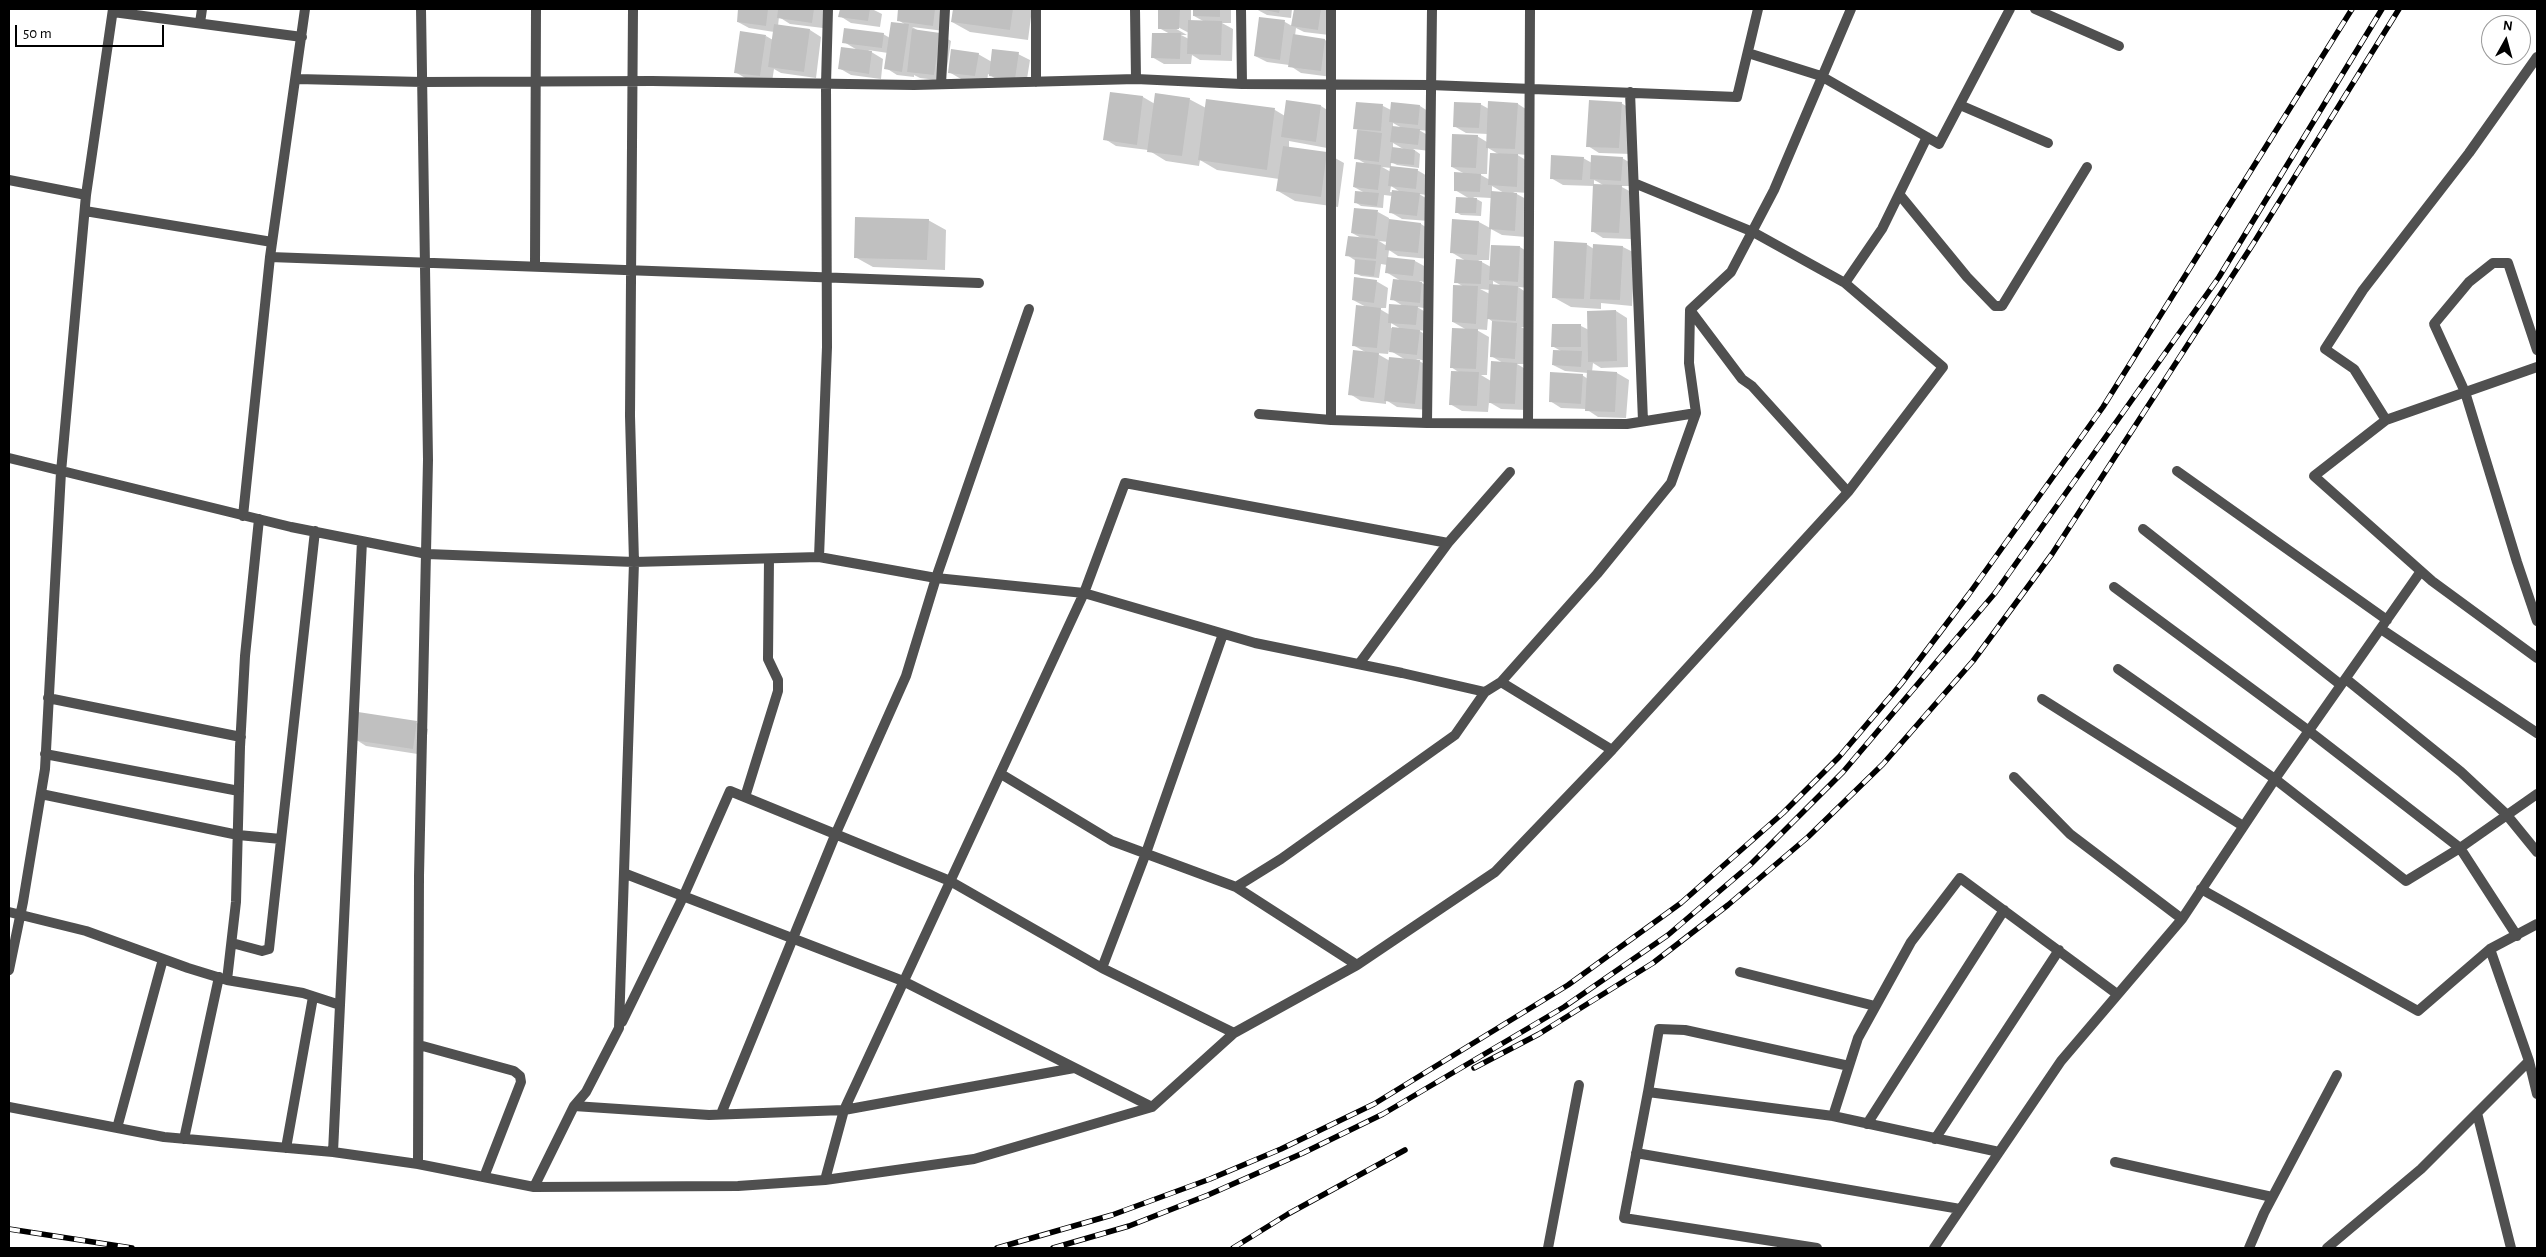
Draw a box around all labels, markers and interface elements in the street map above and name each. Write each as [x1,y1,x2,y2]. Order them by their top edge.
scale bar [18,15,166,47]
north arrow [2481,15,2531,65]
text: N [2502,19,2513,34]
text: 50 m [23,26,52,41]

